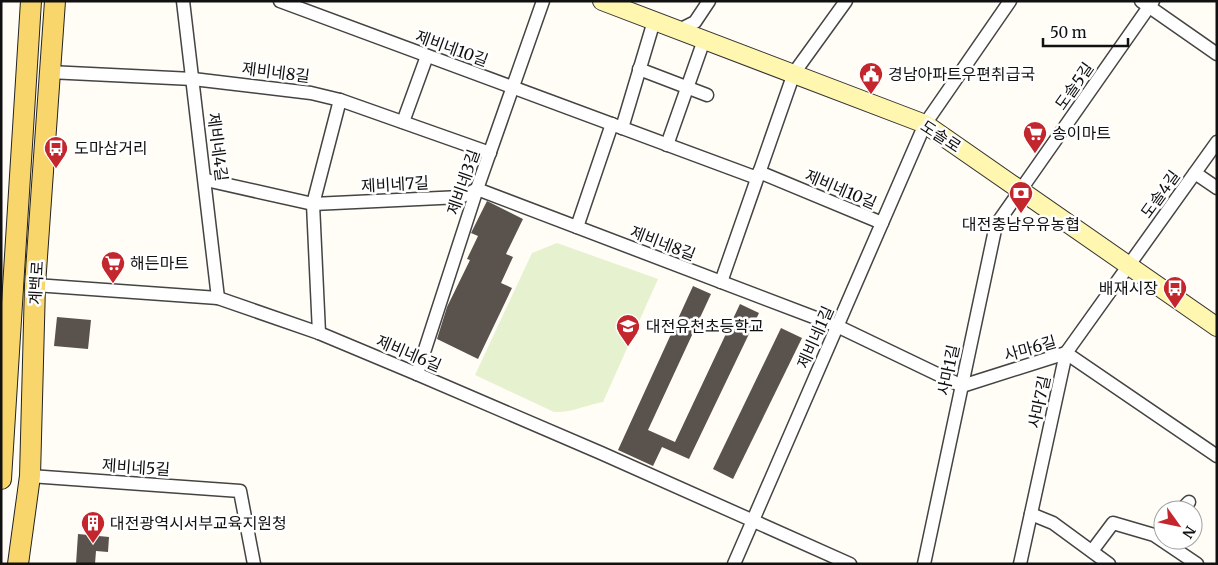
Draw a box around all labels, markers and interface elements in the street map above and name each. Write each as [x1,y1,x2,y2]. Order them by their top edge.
scale bar [1043,15,1128,47]
text: 50 m [1050,23,1087,42]
street label: 제비네10길 [413,26,491,70]
street label: 제비네8길 [241,58,311,86]
street label: 도솔5길 [1050,58,1098,114]
public building icon: 경남아파트우편취급국 [858,61,884,95]
place label: 경남아파트우편취급국 [888,64,1035,84]
street label: 제비네4길 [204,112,232,182]
street label: 도솔로 [917,116,965,157]
supermarket icon: 송이마트 [1022,120,1048,154]
place label: 송이마트 [1052,123,1111,143]
bus stop icon: 도마삼거리 [43,135,69,169]
place label: 도마삼거리 [74,138,148,158]
street label: 제비네3길 [442,147,484,217]
street label: 제비네10길 [802,165,880,213]
street label: 도솔4길 [1136,166,1184,222]
street label: 제비네7길 [361,172,429,196]
bank icon: 대전충남우유농협 [1008,180,1034,214]
place label: 대전충남우유농협 [962,214,1080,234]
street label: 제비네8길 [627,221,699,265]
supermarket icon: 해든마트 [100,250,126,284]
place label: 해든마트 [130,253,189,273]
street label: 계백로 [25,260,47,306]
bus stop icon: 배재시장 [1162,275,1188,309]
place label: 배재시장 [1099,278,1158,298]
street label: 제비네1길 [792,303,838,371]
school or university icon: 대전유천초등학교 [615,313,641,347]
place label: 대전유천초등학교 [646,316,764,336]
street label: 제비네6길 [374,330,444,376]
street label: 사마6길 [1001,331,1059,365]
street label: 사마1길 [933,343,963,397]
street label: 사마7길 [1024,374,1054,430]
street label: 제비네5길 [101,455,171,479]
north arrow [1153,500,1203,550]
building icon: 대전광역시서부교육지원청 [80,510,106,544]
place label: 대전광역시서부교육지원청 [110,513,287,533]
text: N [1178,523,1199,542]

